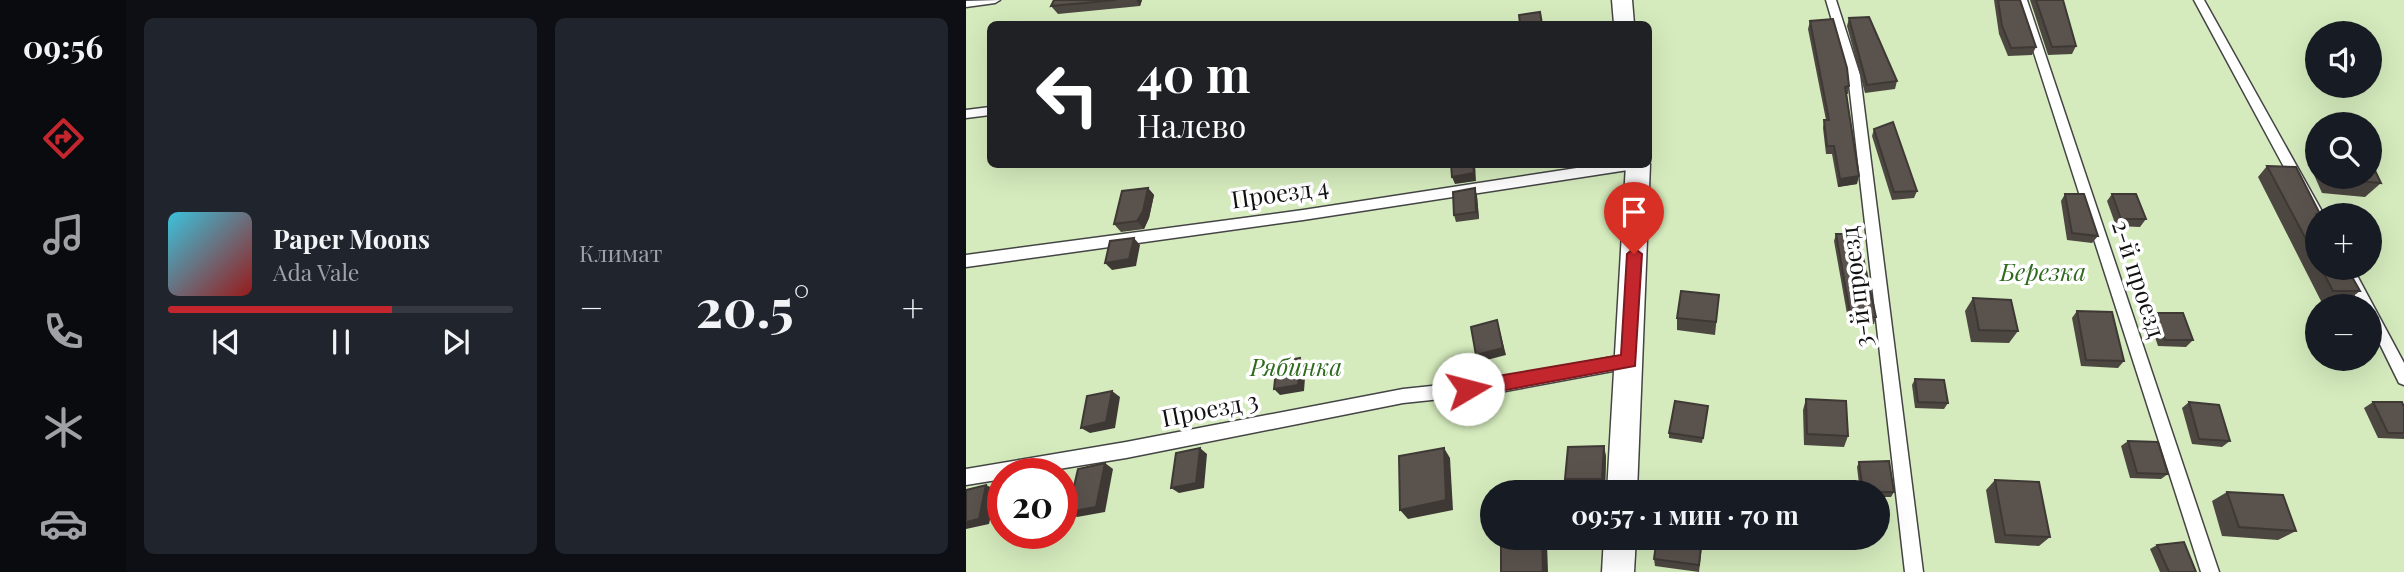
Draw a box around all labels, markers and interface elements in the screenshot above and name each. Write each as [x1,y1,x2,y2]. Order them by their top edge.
map controls [2305,21,2382,371]
button: sound [2305,21,2382,98]
text: 09:56 [23,24,103,67]
text: 40 m [1137,40,1250,105]
icon: left [1022,49,1113,140]
text: Налево [1137,103,1246,146]
button: search [2305,112,2382,189]
icon: directions [39,114,88,163]
street label: Проезд 4 [1229,169,1331,215]
pin [1604,182,1664,254]
icon: arrive [1615,193,1653,231]
button: + [2305,203,2382,280]
icon: music [39,210,88,259]
street label: 2-й проезд [2106,215,2174,342]
text: Paper Moons [273,221,430,256]
street label: 3-й проезд [1832,225,1878,349]
text: Климат [579,237,662,268]
park label: Березка [1999,255,2086,287]
text: Ada Vale [273,256,360,287]
text: 20.5° [696,272,810,341]
text: − [579,281,604,332]
text: + [902,281,924,332]
button: − [2305,294,2382,371]
icon: phone [39,307,88,356]
icon: previous [207,323,245,361]
icon: pause [322,323,360,361]
icon: next [437,323,475,361]
park label: Рябинка [1249,350,1342,382]
position arrow [1431,352,1505,426]
street label: Проезд 3 [1159,383,1261,433]
icon: climate [39,403,88,452]
speed limit sign: 20 [987,458,1078,549]
text: 09:57 · 1 мин · 70 m [1571,497,1799,532]
icon: car [39,499,88,548]

